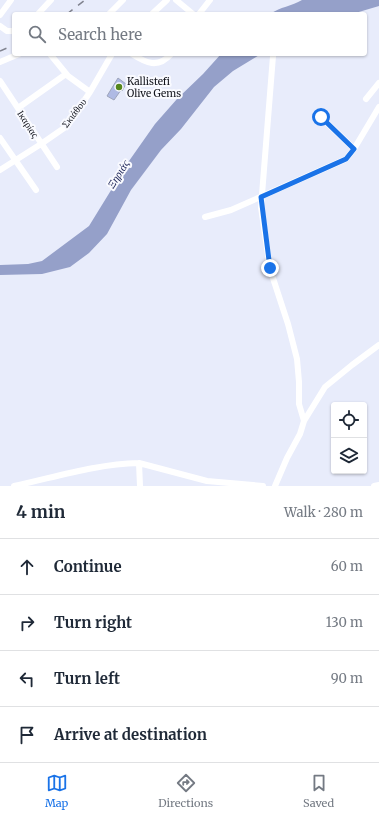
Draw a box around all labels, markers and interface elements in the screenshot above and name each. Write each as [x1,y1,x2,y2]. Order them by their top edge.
search box [12,12,367,56]
icon: search [26,23,48,45]
text: Search here [58,25,142,44]
place label: Kallistefi Olive Gems [127,75,181,100]
marker: Kallistefi Olive Gems [114,82,124,92]
street label: Σκιάθου [59,96,89,130]
street label: Ικαρίας [14,108,42,140]
route start [312,108,330,126]
water label: Ξηριάς [104,157,132,191]
route end [261,259,279,277]
map controls [331,402,367,474]
button: locate [331,402,367,438]
button: layers [331,438,367,474]
text: 4 min [16,501,65,523]
text: Walk · 280 m [284,504,363,521]
icon: ahead [16,556,38,578]
text: Continue [54,557,122,576]
text: 60 m [331,558,363,575]
icon: right [16,612,38,634]
text: Turn right [54,613,132,632]
text: 130 m [326,614,363,631]
icon: left [16,668,38,690]
text: Turn left [54,669,120,688]
text: 90 m [331,670,363,687]
icon: arrive [16,724,38,746]
text: Arrive at destination [54,725,207,744]
tab: Map [45,772,68,810]
tab: Directions [158,772,213,810]
tab: Saved [303,772,334,810]

